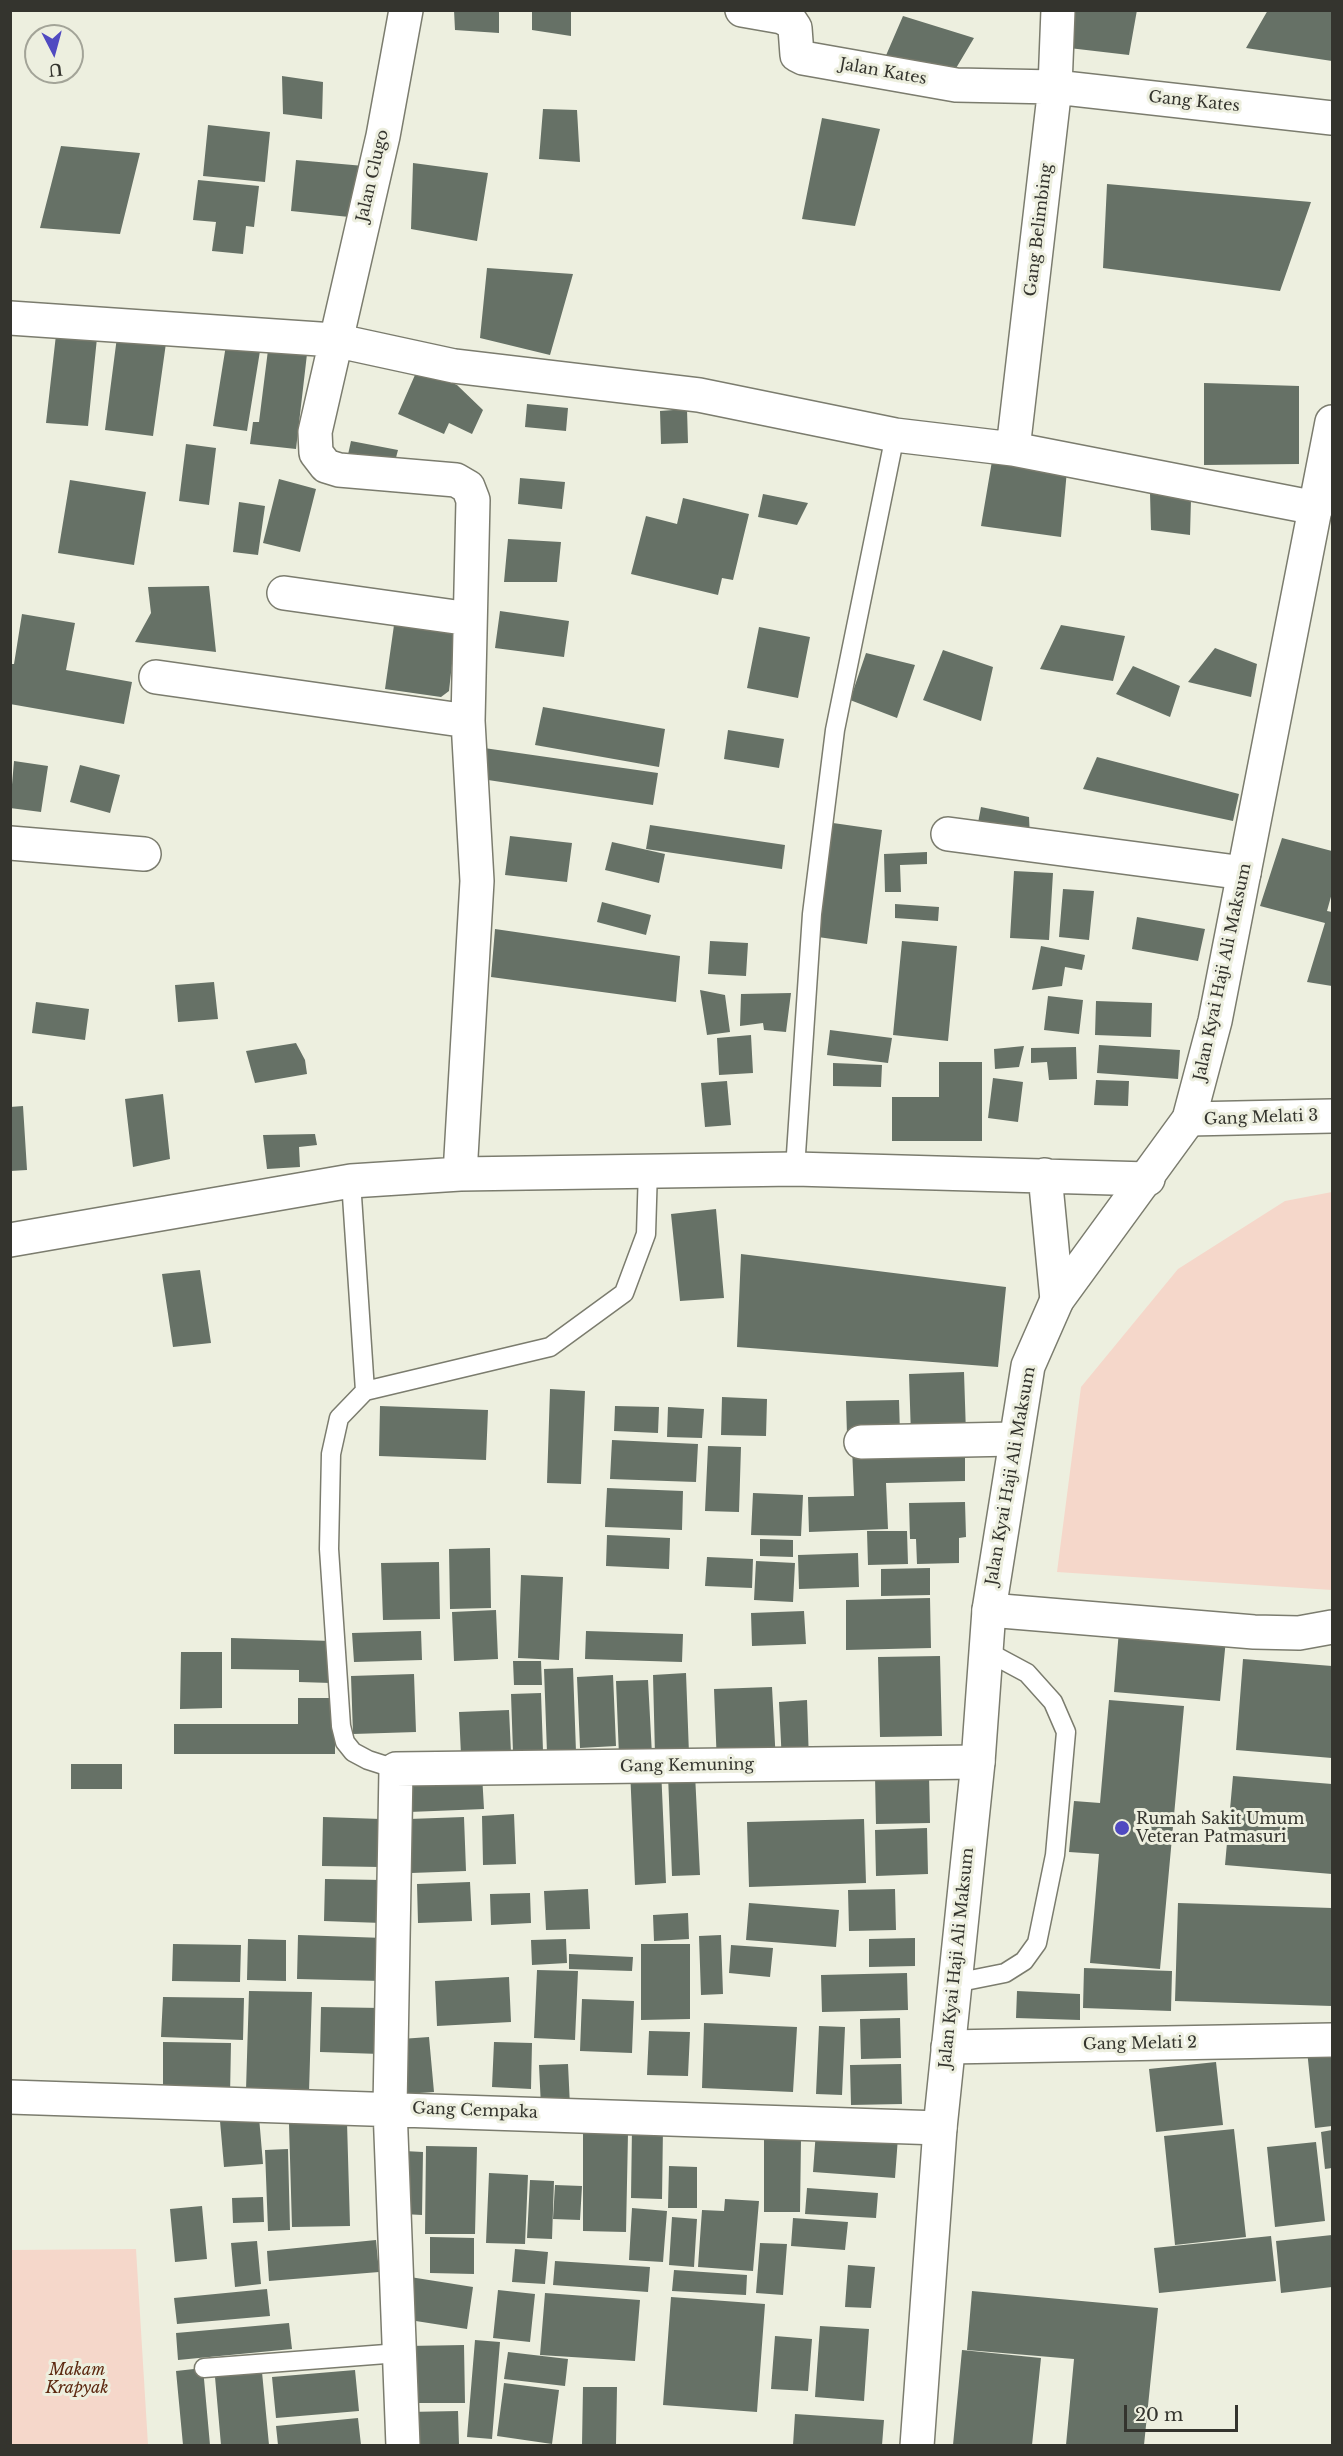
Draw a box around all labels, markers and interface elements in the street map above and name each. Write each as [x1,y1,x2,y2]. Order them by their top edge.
north arrow [24,24,84,84]
street label: Jalan Kates [838,55,928,89]
text: U [48,59,64,81]
street label: Gang Kates [1147,88,1241,116]
street label: Jalan Glugo [353,128,393,224]
street label: Gang Belimbing [1021,162,1057,298]
street label: Jalan Kyai Haji Ali Maksum [1191,861,1255,1083]
street label: Gang Melati 3 [1204,1106,1318,1130]
street label: Jalan Kyai Haji Ali Maksum [982,1365,1040,1587]
street label: Gang Kemuning [620,1755,754,1777]
place label: Rumah Sakit Umum Veteran Patmasuri [1136,1809,1304,1847]
marker: Rumah Sakit Umum Veteran Patmasuri [1113,1819,1131,1837]
street label: Jalan Kyai Haji Ali Maksum [936,1847,978,2069]
street label: Gang Melati 2 [1083,2033,1197,2055]
street label: Gang Cempaka [412,2099,538,2123]
park label: Makam Krapyak [46,2360,108,2398]
scale bar [1127,2393,1241,2431]
text: 20 m [1135,2404,1183,2426]

